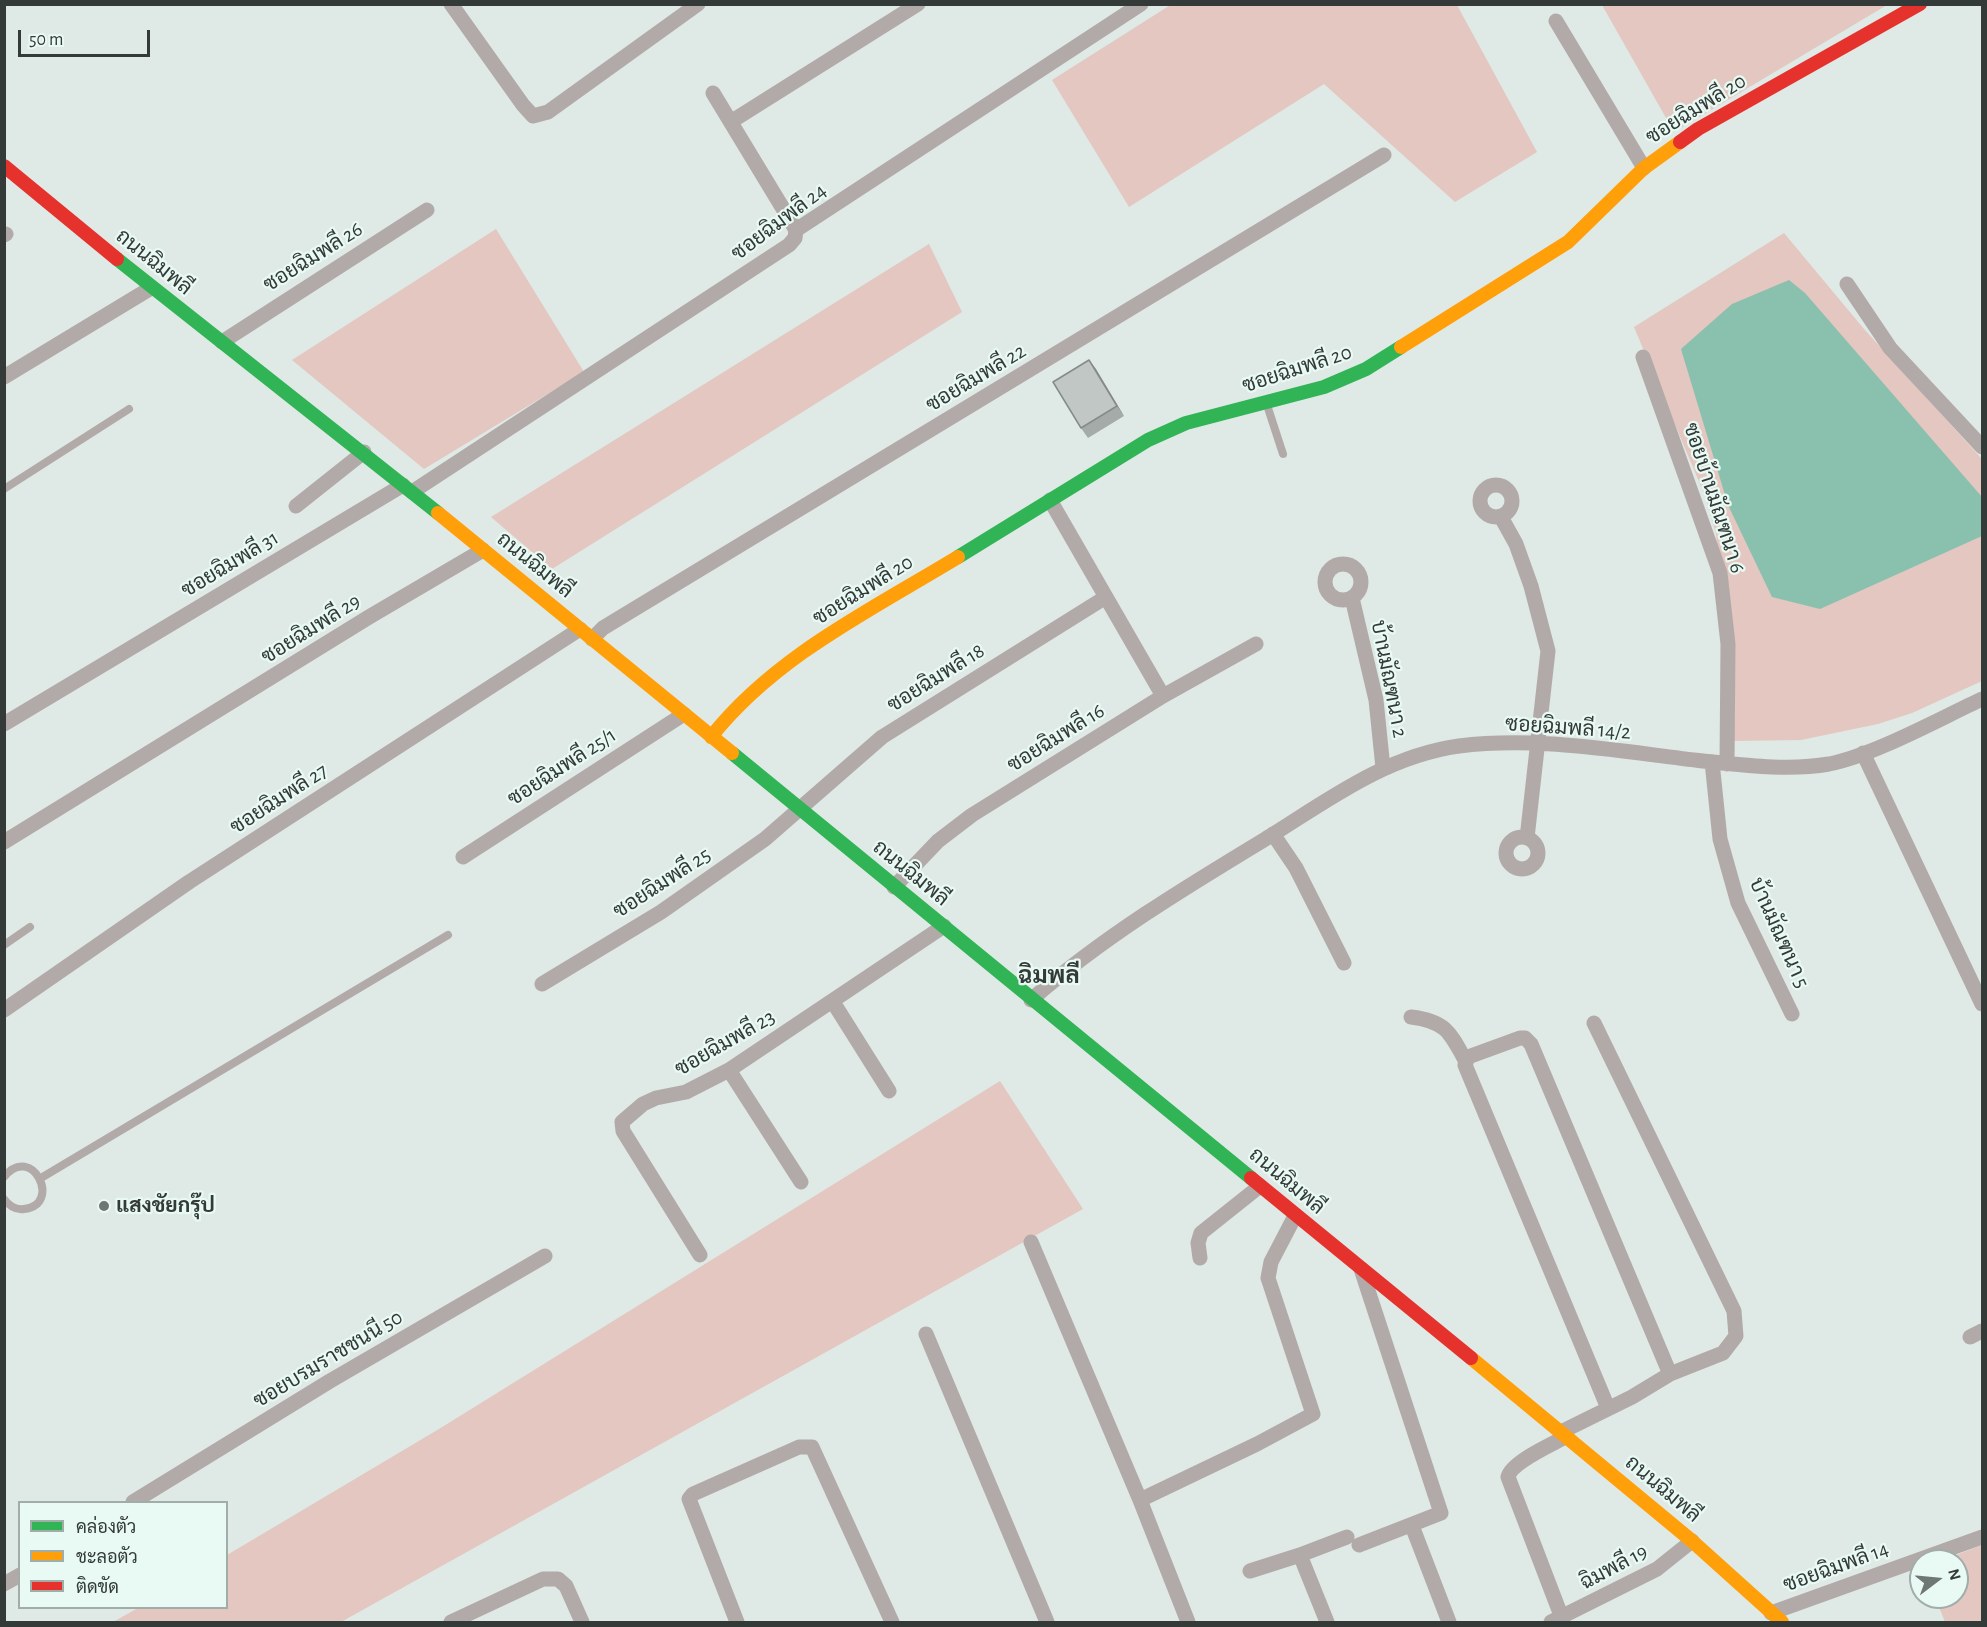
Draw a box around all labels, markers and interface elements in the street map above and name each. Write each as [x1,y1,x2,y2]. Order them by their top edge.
scale bar [21,18,153,56]
text: 50 m [29,31,63,49]
street label: ซอยฉิมพลี 20 [1641,68,1751,150]
street label: ซอยฉิมพลี 24 [726,178,832,266]
street label: ซอยฉิมพลี 26 [259,217,367,297]
street label: ถนนฉิมพลี [111,224,197,300]
street label: ซอยฉิมพลี 22 [922,338,1030,418]
street label: ซอยฉิมพลี 20 [1239,339,1355,399]
street label: ซอยบ้านมัณฑนา 6 [1678,420,1750,576]
street label: ซอยฉิมพลี 31 [177,525,283,603]
street label: ถนนฉิมพลี [492,527,578,603]
street label: ซอยฉิมพลี 20 [808,549,918,631]
street label: ซอยฉิมพลี 29 [257,589,365,669]
street label: บ้านมัณฑนา 2 [1365,618,1413,740]
street label: ซอยฉิมพลี 18 [883,638,989,718]
street label: ซอยฉิมพลี 16 [1003,698,1109,778]
street label: ซอยฉิมพลี 14/2 [1504,711,1632,745]
street label: ซอยฉิมพลี 25/1 [503,723,621,811]
street label: ซอยฉิมพลี 27 [226,758,332,840]
street label: ถนนฉิมพลี [868,835,954,911]
street label: ซอยฉิมพลี 25 [608,842,716,924]
street label: บ้านมัณฑนา 5 [1743,874,1815,992]
district label: ฉิมพลี [1018,962,1080,990]
street label: ซอยฉิมพลี 23 [671,1004,779,1082]
street label: ถนนฉิมพลี [1244,1142,1330,1220]
place label: แสงชัยกรุ๊ป [116,1193,215,1219]
marker: แสงชัยกรุ๊ป [97,1199,111,1213]
street label: ซอยบรมราชชนนี 50 [249,1304,407,1414]
street label: ถนนฉิมพลี [1620,1450,1706,1528]
legend [18,1501,228,1609]
text: คล่องตัว [76,1519,136,1537]
street label: ซอยฉิมพลี 14 [1780,1536,1892,1598]
street label: ฉิมพลี 19 [1576,1539,1652,1595]
text: ชะลอตัว [76,1549,138,1567]
north arrow [1909,1549,1969,1609]
text: N [1945,1567,1964,1582]
text: ติดขัด [76,1579,119,1597]

